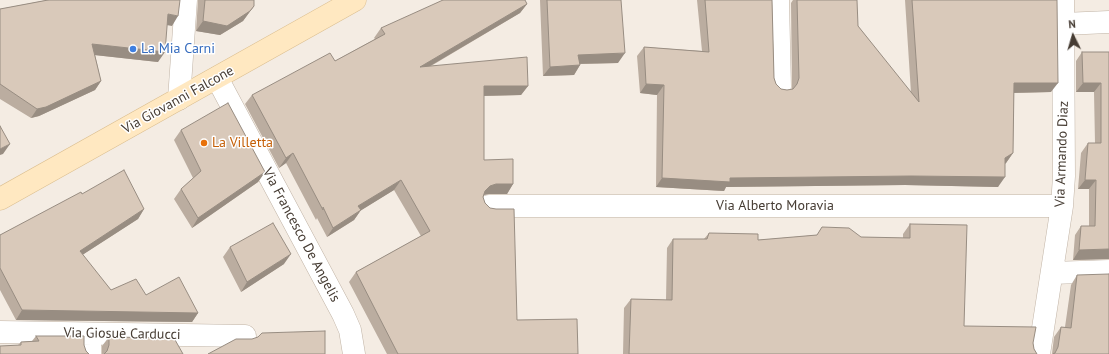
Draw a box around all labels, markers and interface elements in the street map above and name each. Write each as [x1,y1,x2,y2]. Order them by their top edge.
north arrow [1053,16,1093,56]
text: N [1068,17,1076,31]
place label: La Mia Carni [141,41,215,57]
marker: La Mia Carni [128,44,138,54]
street label: Via Giovanni Falcone [119,62,237,138]
street label: Via Armando Diaz [1052,101,1072,207]
place label: La Villetta [212,135,273,151]
marker: La Villetta [199,138,209,148]
street label: Via Francesco De Angelis [259,165,343,305]
street label: Via Alberto Moravia [716,198,834,214]
street label: Via Giosuè Carducci [63,325,181,343]

